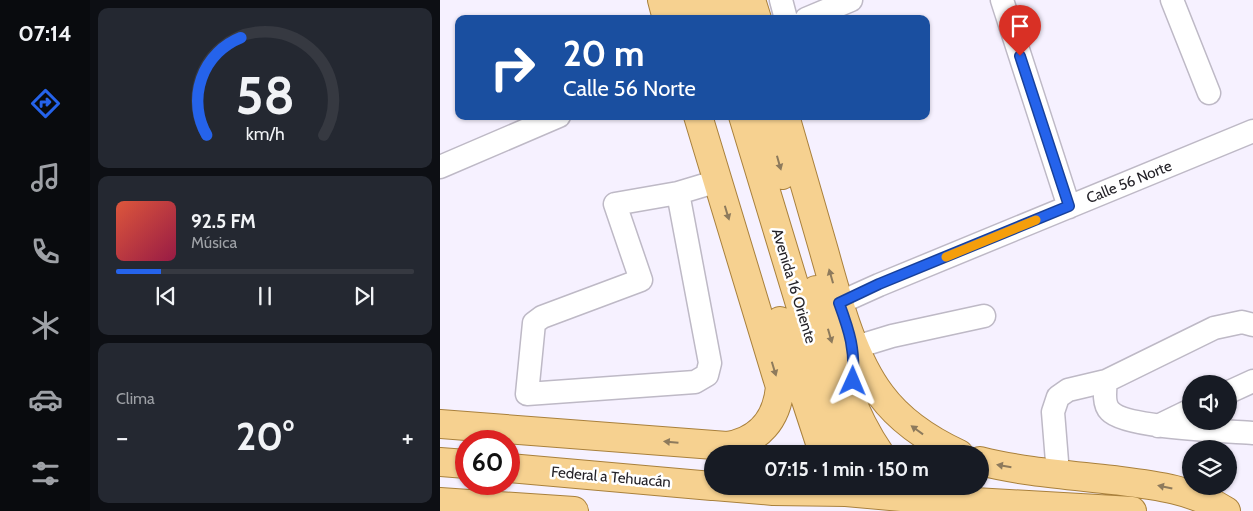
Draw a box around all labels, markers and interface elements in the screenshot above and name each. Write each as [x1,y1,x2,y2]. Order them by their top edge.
pin [999,5,1041,56]
icon: arrive [1006,12,1034,40]
text: 07:14 [18,20,72,47]
text: 20 m [563,32,645,75]
icon: right [480,35,545,100]
text: 58 [235,64,295,127]
text: Calle 56 Norte [563,75,696,102]
icon: directions [28,86,63,121]
text: km/h [245,123,285,144]
one-way arrow [775,156,783,171]
street label: Calle 56 Norte [1084,157,1175,207]
icon: music [28,160,63,195]
one-way arrow [724,206,732,221]
text: 92.5 FM [191,210,256,233]
street label: Avenida 16 Oriente [768,227,820,346]
text: Música [191,233,237,252]
icon: phone [28,234,63,269]
one-way arrow [826,268,834,283]
icon: previous [152,282,180,310]
icon: pause [251,282,279,310]
icon: next [350,282,378,310]
icon: climate [28,308,63,343]
one-way arrow [826,328,834,343]
position arrow [826,354,878,406]
one-way arrow [771,361,779,376]
map controls [1182,375,1237,495]
button: sound [1182,375,1237,430]
icon: car [28,382,63,417]
text: Clima [116,389,155,408]
text: 20° [236,413,294,460]
text: − [116,420,128,454]
text: + [402,420,414,454]
one-way arrow [910,425,924,435]
speed limit sign: 60 [455,430,520,495]
one-way arrow [663,438,679,446]
button: layers [1182,440,1237,495]
icon: filters [28,456,63,491]
text: 07:15 · 1 min · 150 m [764,458,929,481]
one-way arrow [996,462,1012,470]
street label: Federal a Tehuacán [550,463,672,491]
one-way arrow [1158,483,1173,491]

